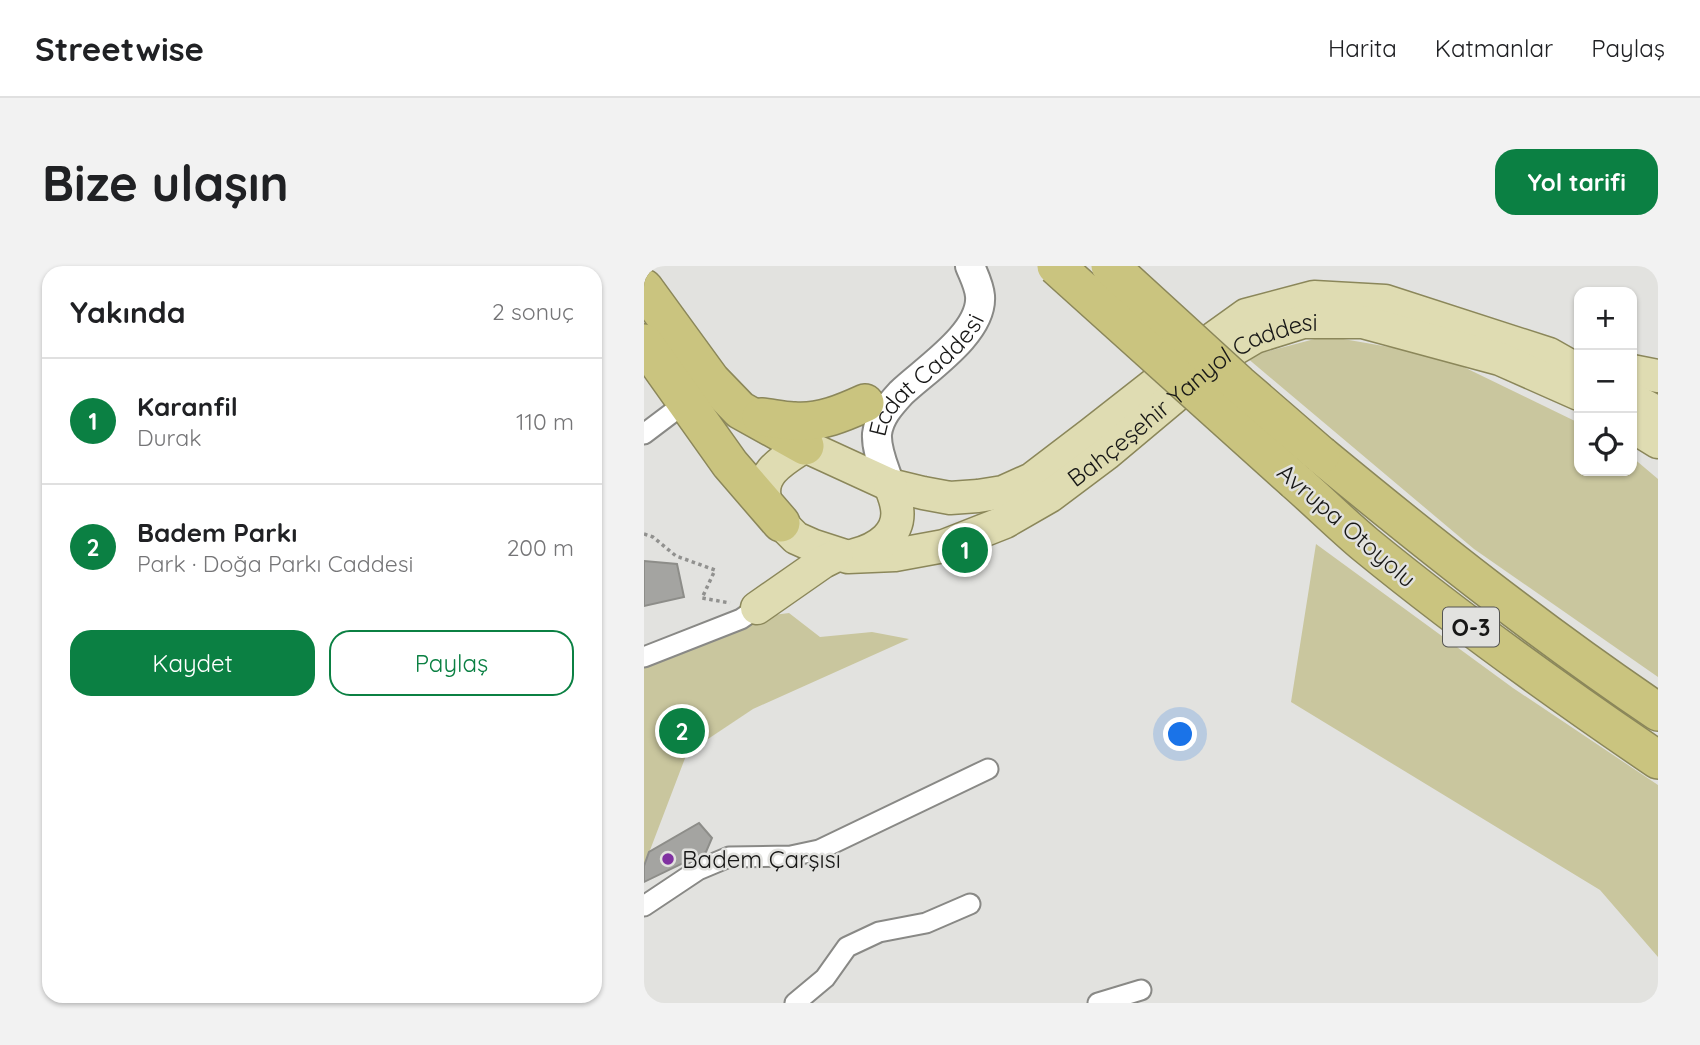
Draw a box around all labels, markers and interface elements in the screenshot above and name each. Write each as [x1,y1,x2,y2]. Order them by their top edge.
text: Streetwise [35,28,204,69]
text: Harita [1328,33,1397,63]
text: Katmanlar [1435,33,1553,63]
text: Paylaş [1591,33,1665,63]
button: Yol tarifi [1495,149,1658,215]
text: Bize ulaşın [42,152,289,213]
map controls [1574,287,1637,476]
button: + [1574,287,1637,350]
text: Yakında [70,293,185,331]
text: 2 sonuç [492,297,574,326]
street label: Bahçeşehir Yanyol Caddesi [1061,307,1318,493]
street label: Ecdat Caddesi [862,309,990,439]
button: − [1574,350,1637,413]
text: Karanfil [137,390,238,423]
text: 1 [89,407,97,436]
text: 110 m [516,407,574,436]
button: locate [1574,413,1637,476]
text: Durak [137,423,201,452]
street label: Avrupa Otoyolu [1271,457,1423,593]
text: Badem Parkı [137,516,297,549]
pin: 1 [942,524,988,576]
text: 2 [86,533,100,562]
text: 200 m [507,533,574,562]
text: Park · Doğa Parkı Caddesi [137,549,413,578]
road number: O-3 [1443,608,1499,646]
button: Kaydet [70,630,315,696]
button: Paylaş [329,630,574,696]
pin: 2 [659,705,705,757]
your location [1163,717,1197,751]
place label: Badem Çarşısı [682,844,841,874]
marker: Badem Çarşısı [660,851,676,867]

